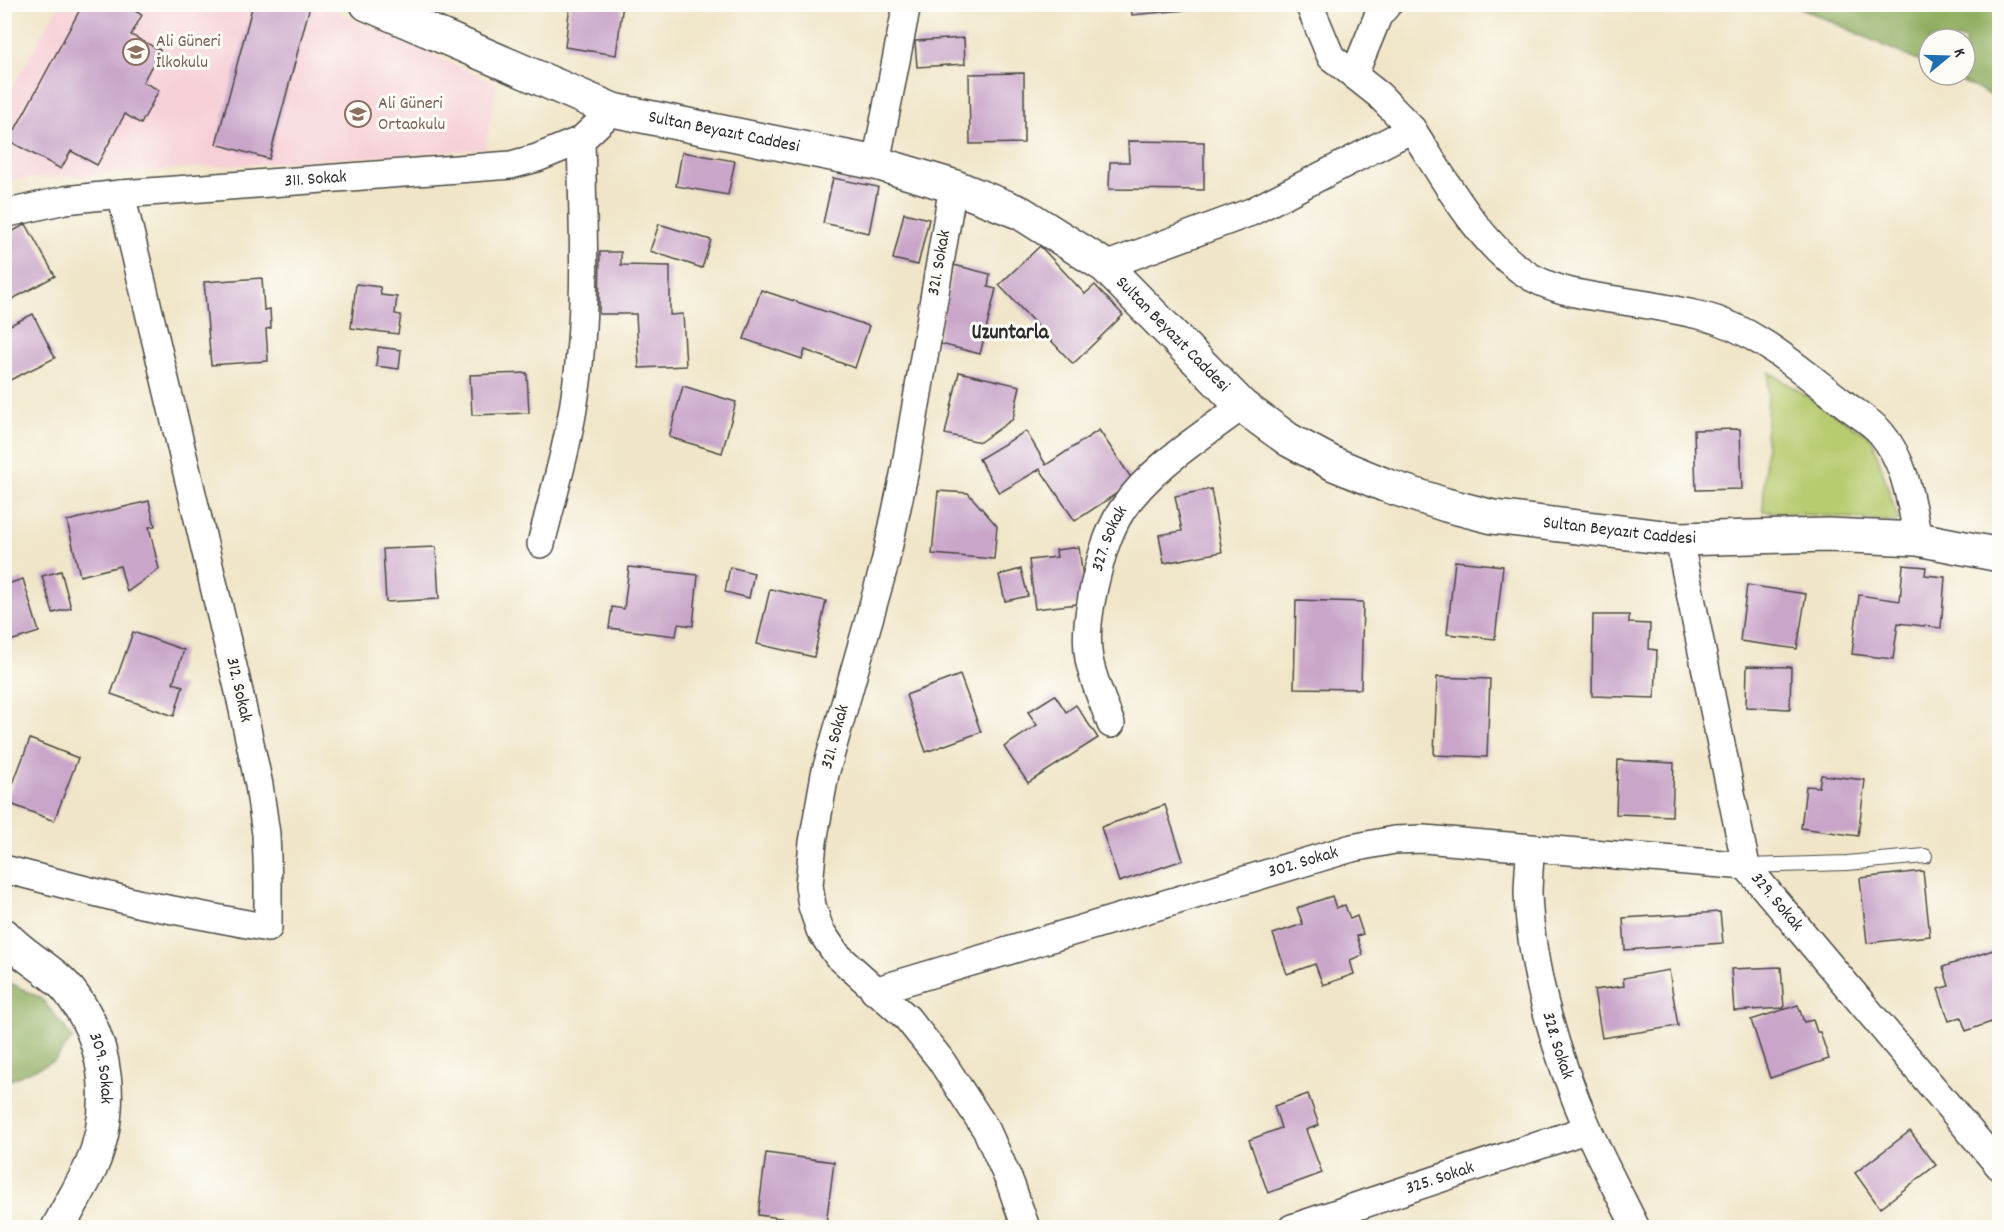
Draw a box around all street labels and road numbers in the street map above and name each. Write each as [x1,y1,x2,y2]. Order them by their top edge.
street label: Sultan Beyazıt Caddesi [646,105,802,160]
street label: 311. Sokak [284,165,348,194]
street label: 321. Sokak [922,228,958,298]
street label: Sultan Beyazıt Caddesi [1109,271,1235,398]
street label: 327. Sokak [1086,501,1134,574]
street label: Sultan Beyazıt Caddesi [1542,511,1696,552]
street label: 312. Sokak [218,655,258,725]
street label: 321. Sokak [815,702,857,772]
street label: 302. Sokak [1265,840,1341,885]
street label: 329. Sokak [1744,867,1809,937]
street label: 328. Sokak [1535,1009,1580,1083]
street label: 309. Sokak [82,1029,118,1104]
street label: 325. Sokak [1403,1155,1477,1202]

